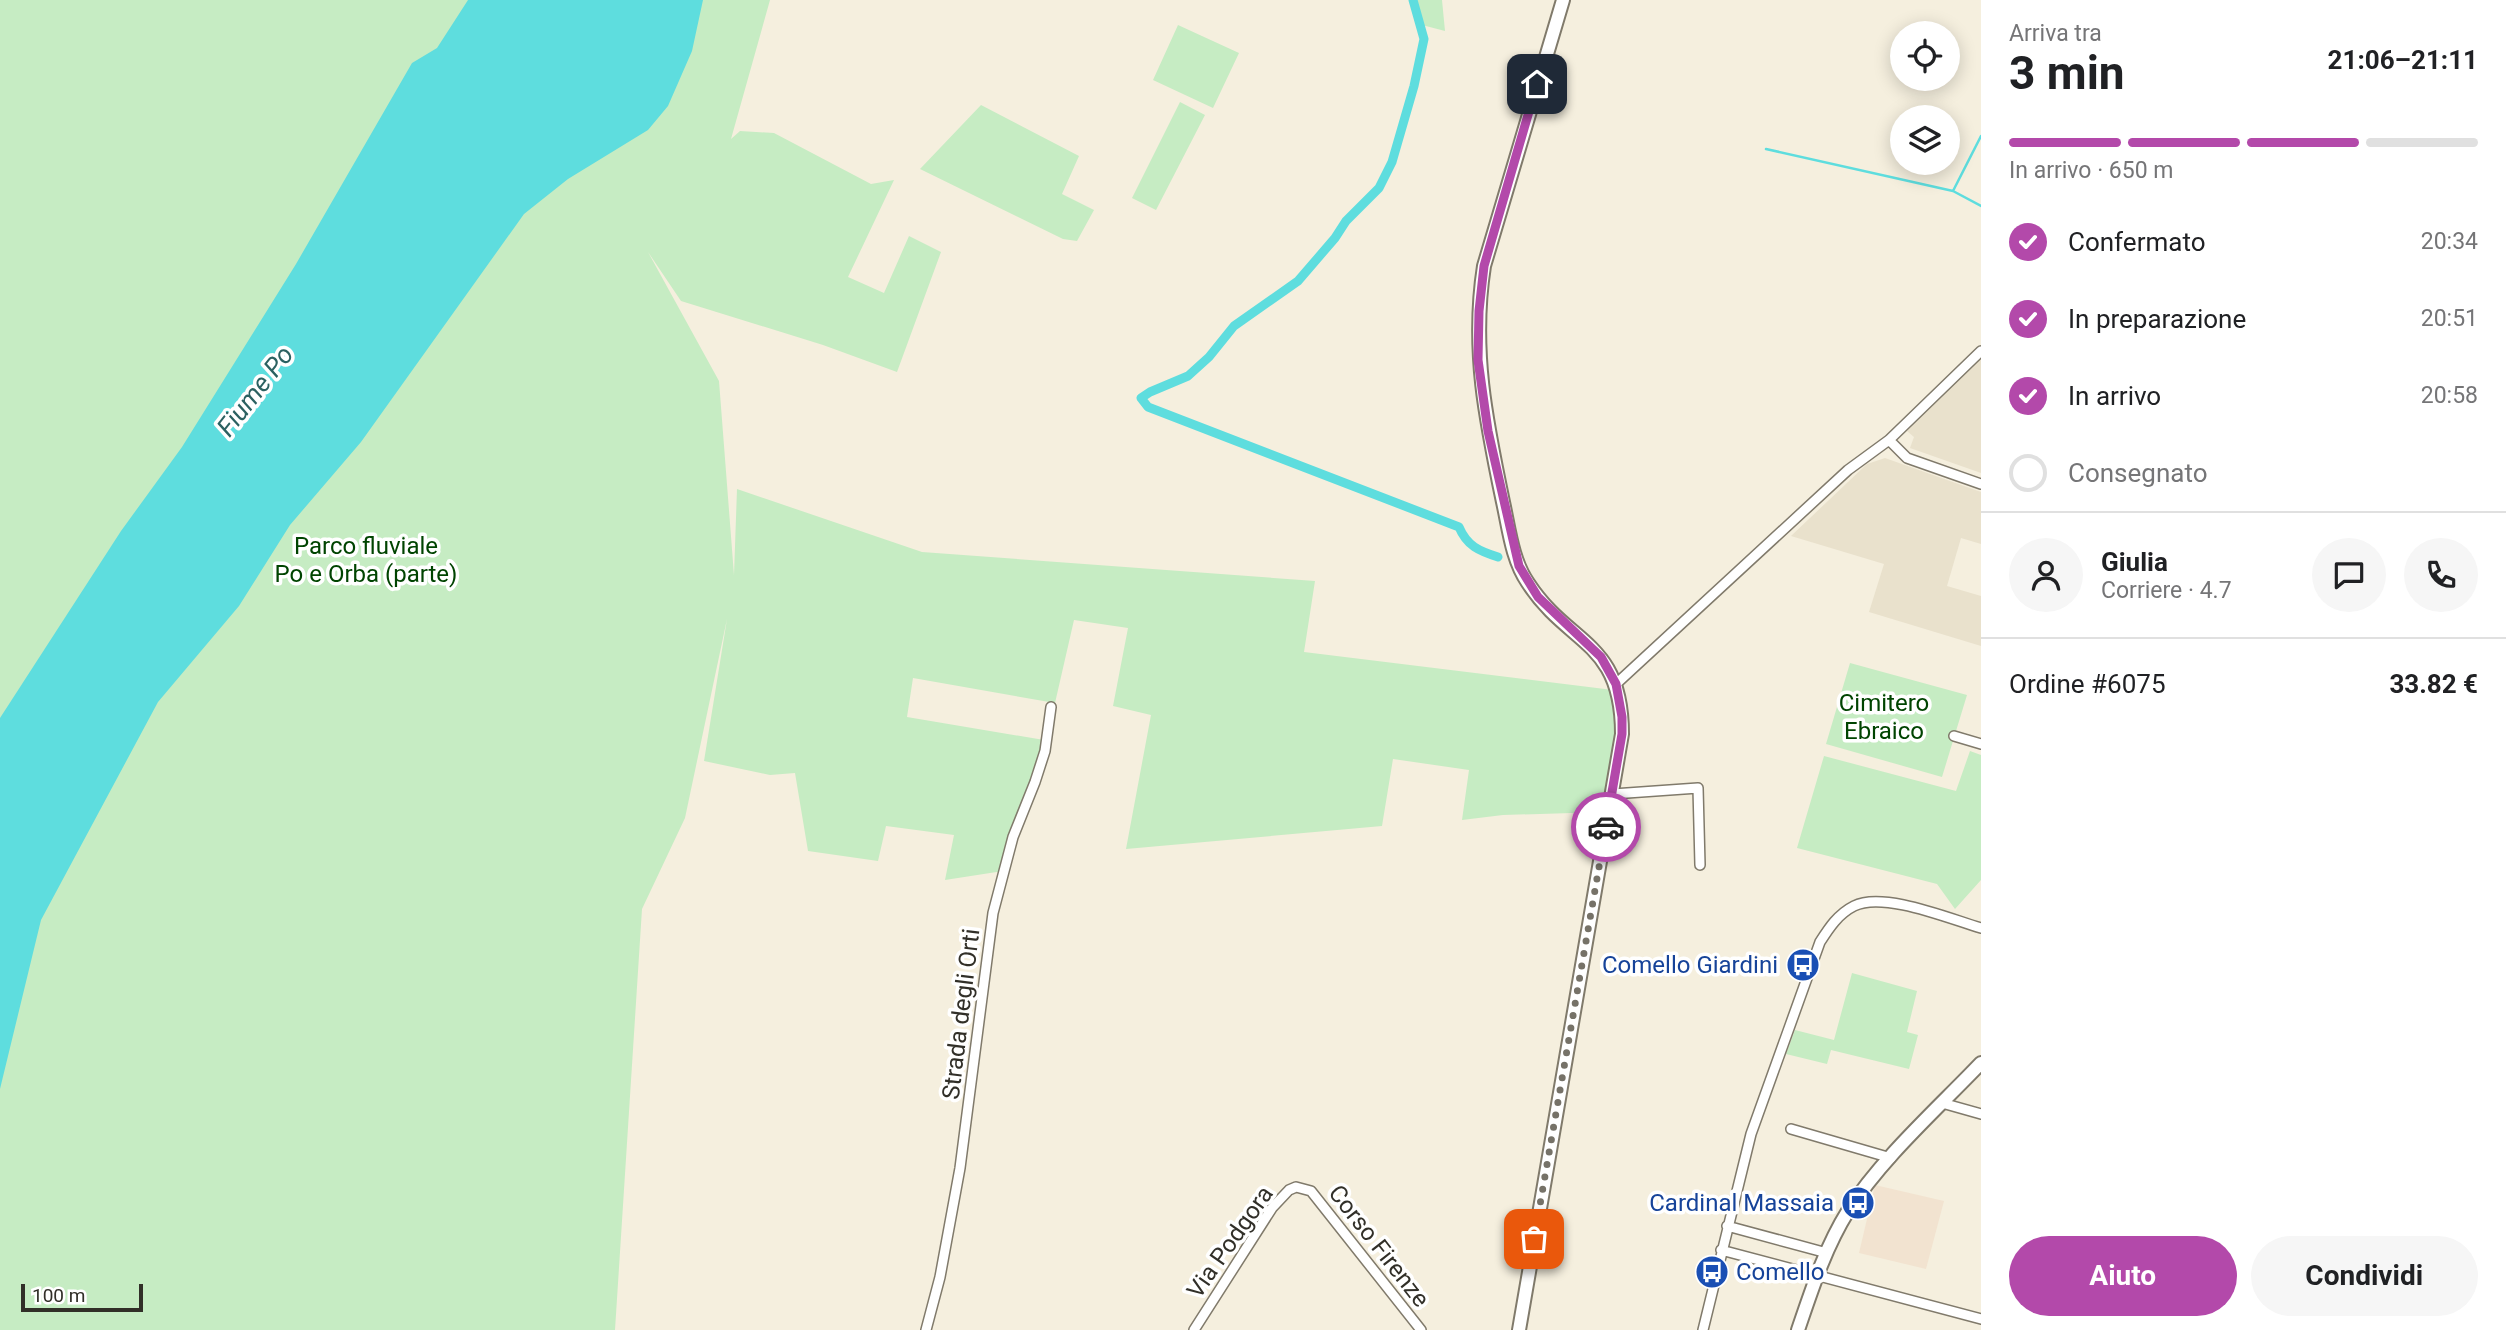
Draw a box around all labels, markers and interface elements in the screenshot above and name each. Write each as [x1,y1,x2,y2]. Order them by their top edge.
text: Arriva tra [2009,20,2102,47]
map controls [1890,21,1960,175]
button: locate [1890,21,1960,91]
text: 21:06–21:11 [2328,45,2478,75]
text: 3 min [2009,46,2125,100]
pin [1507,54,1567,114]
icon: home [1518,65,1556,103]
button: layers [1890,105,1960,175]
text: In arrivo · 650 m [2009,157,2174,184]
icon: check [2009,223,2047,261]
text: Confermato [2068,227,2205,257]
text: 20:34 [2421,228,2478,255]
icon: check [2009,300,2047,338]
text: In preparazione [2068,304,2246,334]
text: 20:51 [2421,305,2478,332]
water label: Fiume Po [211,340,299,442]
icon: check [2009,377,2047,415]
text: In arrivo [2068,381,2161,411]
text: 20:58 [2421,382,2478,409]
text: Consegnato [2068,458,2208,488]
park label: Parco fluviale Po e Orba (parte) [275,532,457,588]
button: person [2009,538,2083,612]
button: chat [2312,538,2386,612]
button: phone [2404,538,2478,612]
text: Giulia [2101,547,2168,577]
text: Corriere · 4.7 [2101,577,2232,604]
text: Ordine #6075 [2009,669,2166,699]
text: 33.82 € [2389,669,2478,699]
park label: Cimitero Ebraico [1839,689,1929,745]
courier [1571,792,1641,862]
icon: car [1587,808,1625,846]
street label: Strada degli Orti [937,927,985,1101]
bus stop icon: Comello Giardini [1784,946,1822,984]
place label: Comello Giardini [1602,951,1778,979]
street label: Corso Firenze [1323,1179,1435,1313]
street label: Via Podgora [1181,1181,1279,1303]
bus stop icon: Cardinal Massaia [1839,1184,1877,1222]
place label: Cardinal Massaia [1649,1189,1834,1217]
pin [1504,1209,1564,1269]
icon: bag [1515,1220,1553,1258]
button: Aiuto [2009,1236,2237,1316]
button: Condividi [2251,1236,2478,1316]
bus stop icon: Comello [1693,1253,1731,1291]
place label: Comello [1736,1258,1824,1286]
scale bar [21,1281,144,1313]
text: 100 m [32,1284,85,1307]

